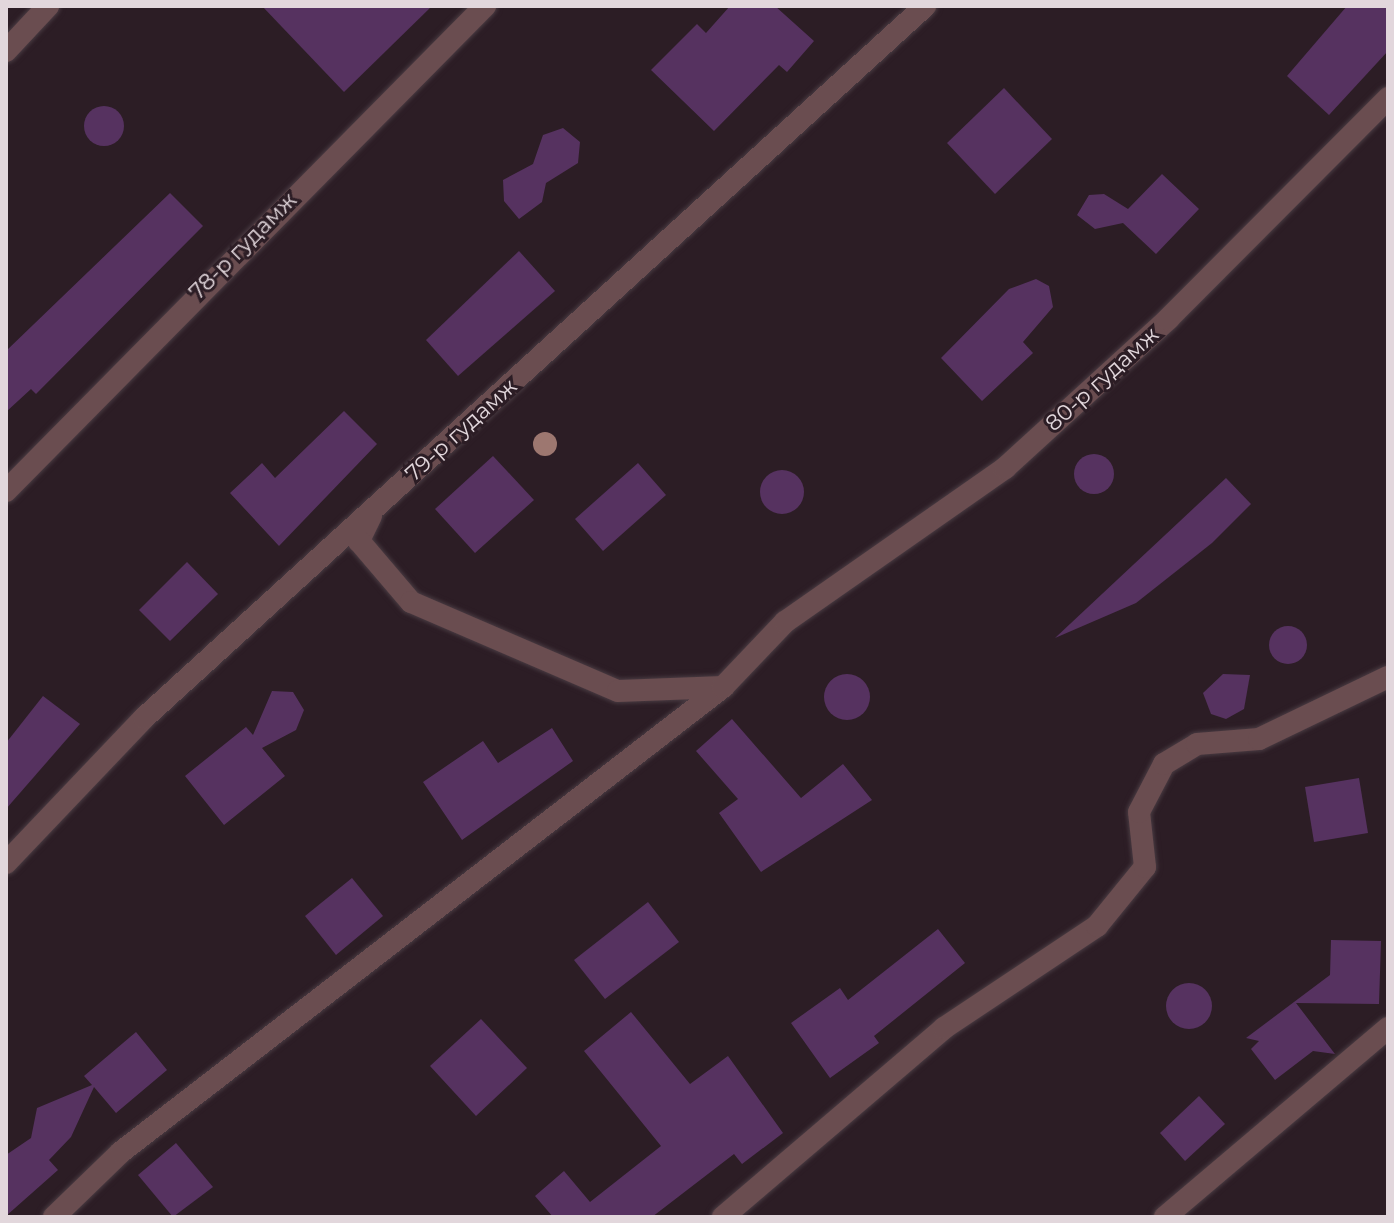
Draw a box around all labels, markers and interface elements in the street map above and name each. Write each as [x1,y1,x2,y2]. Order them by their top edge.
street label: 78-р гудамж [184,187,302,305]
street label: 80-р гудамж [1040,321,1164,437]
street label: 79-р гудамж [400,373,522,487]

